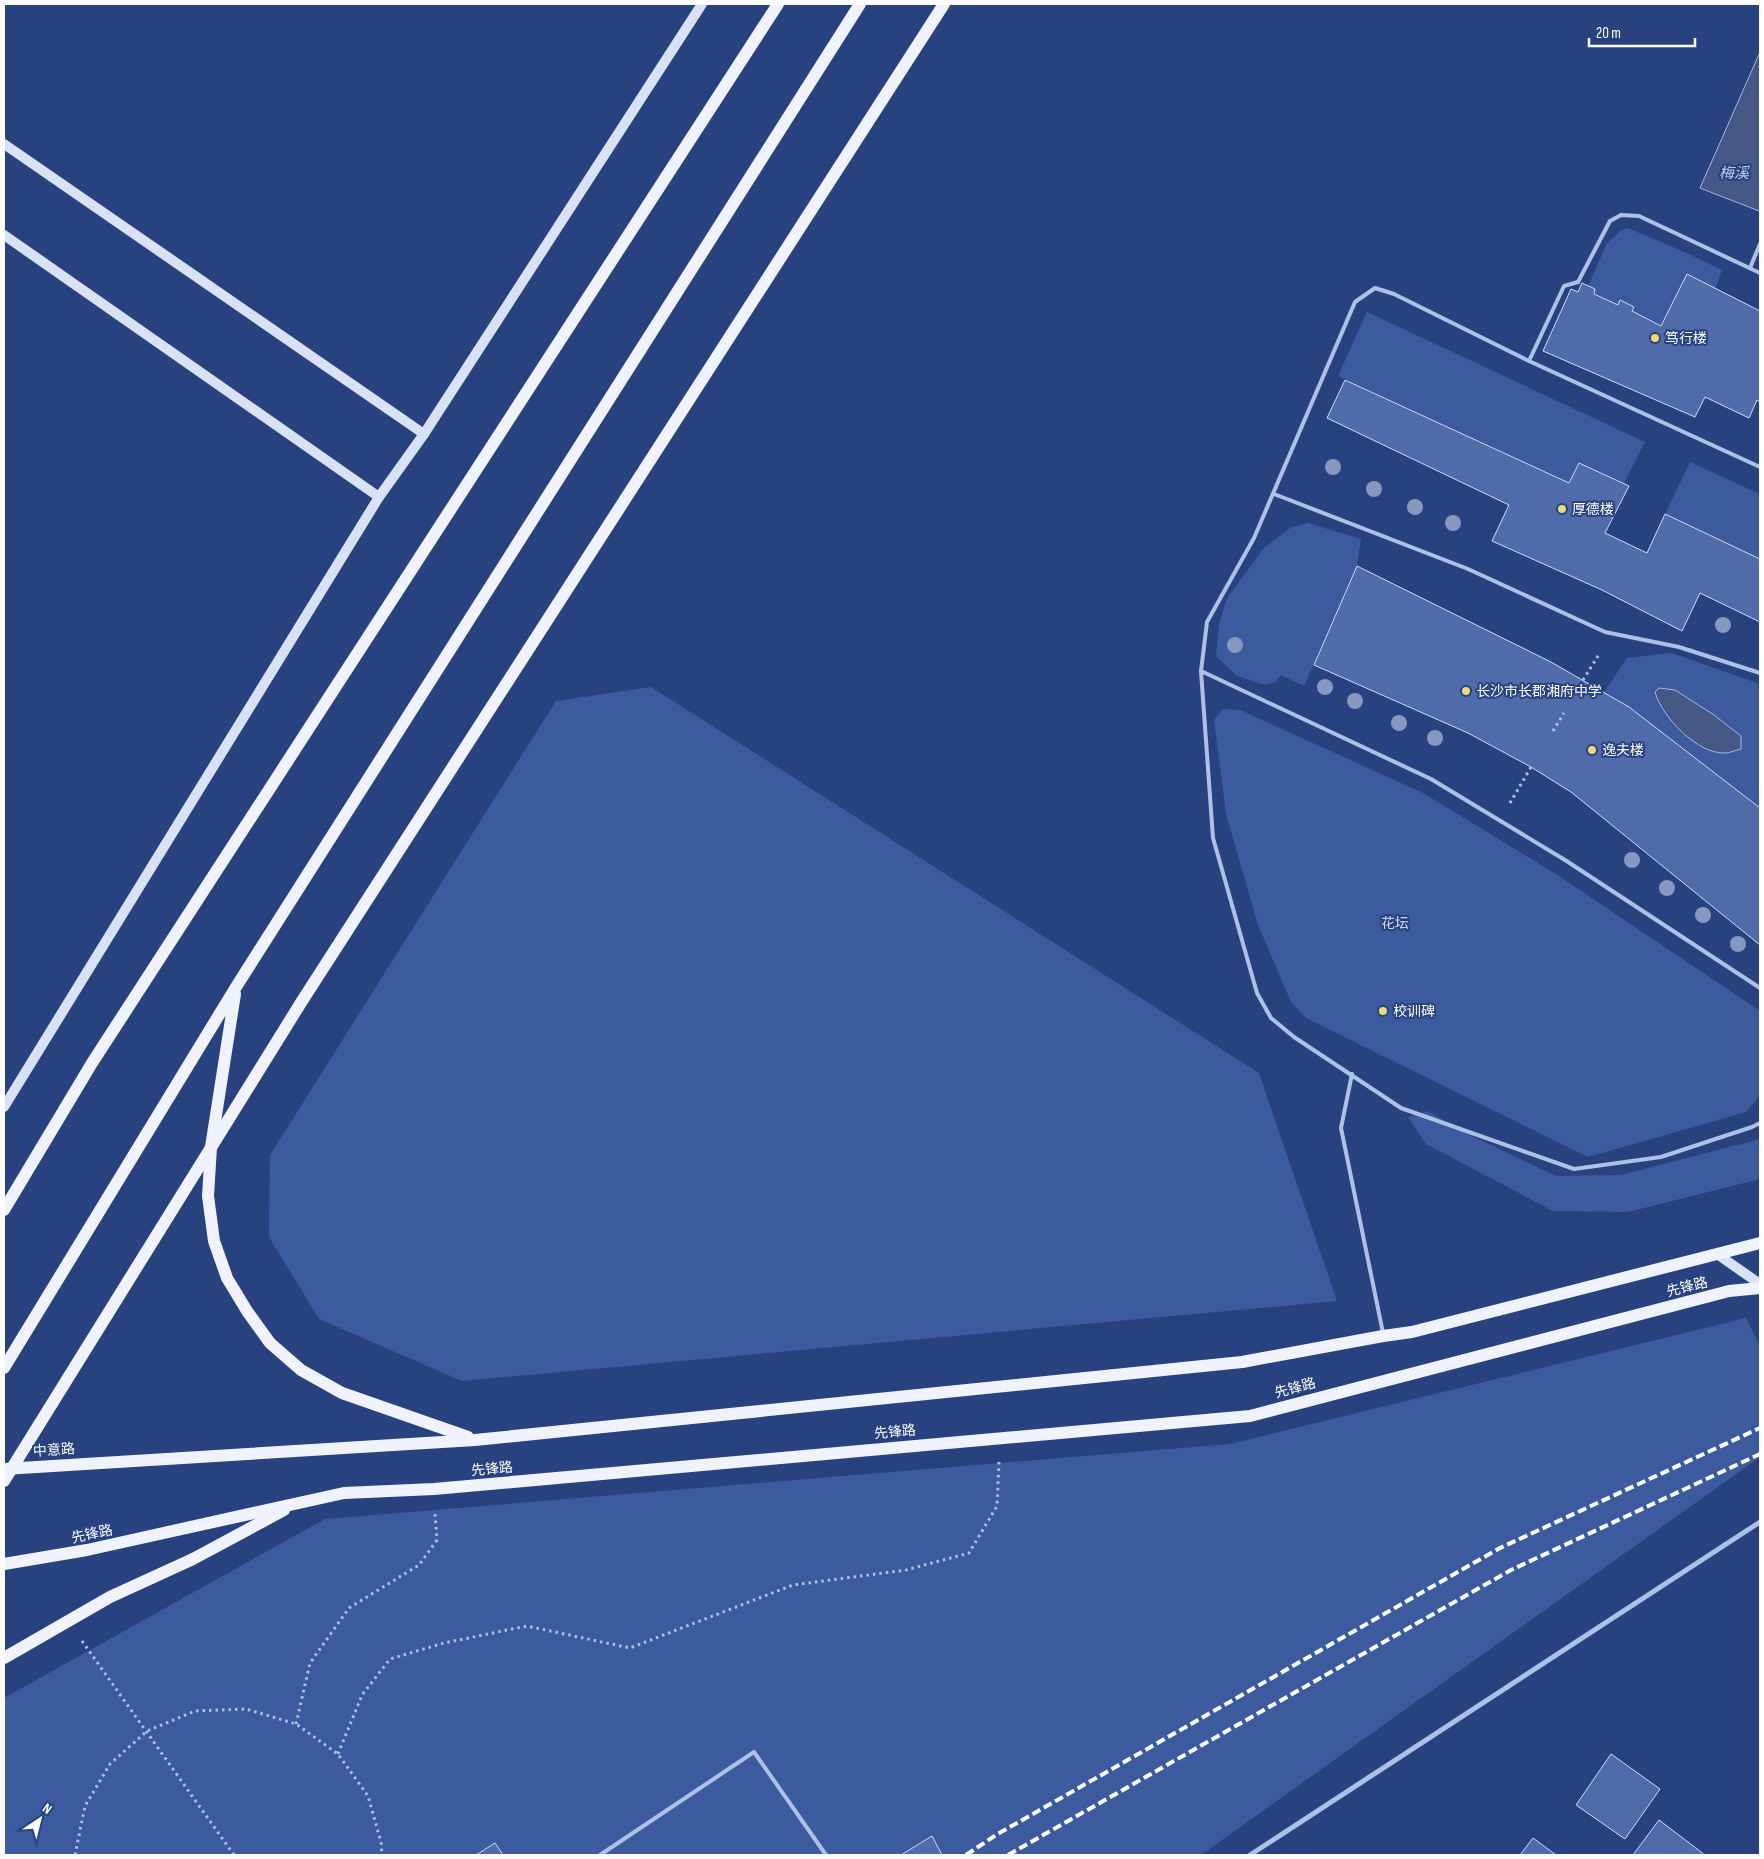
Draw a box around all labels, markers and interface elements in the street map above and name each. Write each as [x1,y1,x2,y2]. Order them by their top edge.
scale bar [1589,15,1695,47]
text: 20 m [1596,24,1621,43]
water label: 梅溪 [1719,164,1751,183]
place label: 笃行楼 [1665,330,1707,347]
marker: 笃行楼 [1649,332,1661,344]
place label: 厚德楼 [1572,501,1614,518]
marker: 厚德楼 [1556,503,1568,515]
place label: 长沙市长郡湘府中学 [1476,683,1602,700]
marker: 长沙市长郡湘府中学 [1460,685,1472,697]
place label: 逸夫楼 [1602,742,1644,759]
marker: 逸夫楼 [1586,744,1598,756]
park label: 花坛 [1381,915,1409,932]
place label: 校训碑 [1393,1003,1435,1020]
marker: 校训碑 [1377,1005,1389,1017]
street label: 先锋路 [1665,1274,1709,1300]
street label: 先锋路 [1273,1374,1317,1402]
street label: 先锋路 [873,1422,917,1442]
street label: 中意路 [32,1440,76,1460]
street label: 先锋路 [470,1459,514,1479]
street label: 先锋路 [70,1521,114,1547]
north arrow [15,1794,65,1844]
text: N [39,1800,55,1818]

